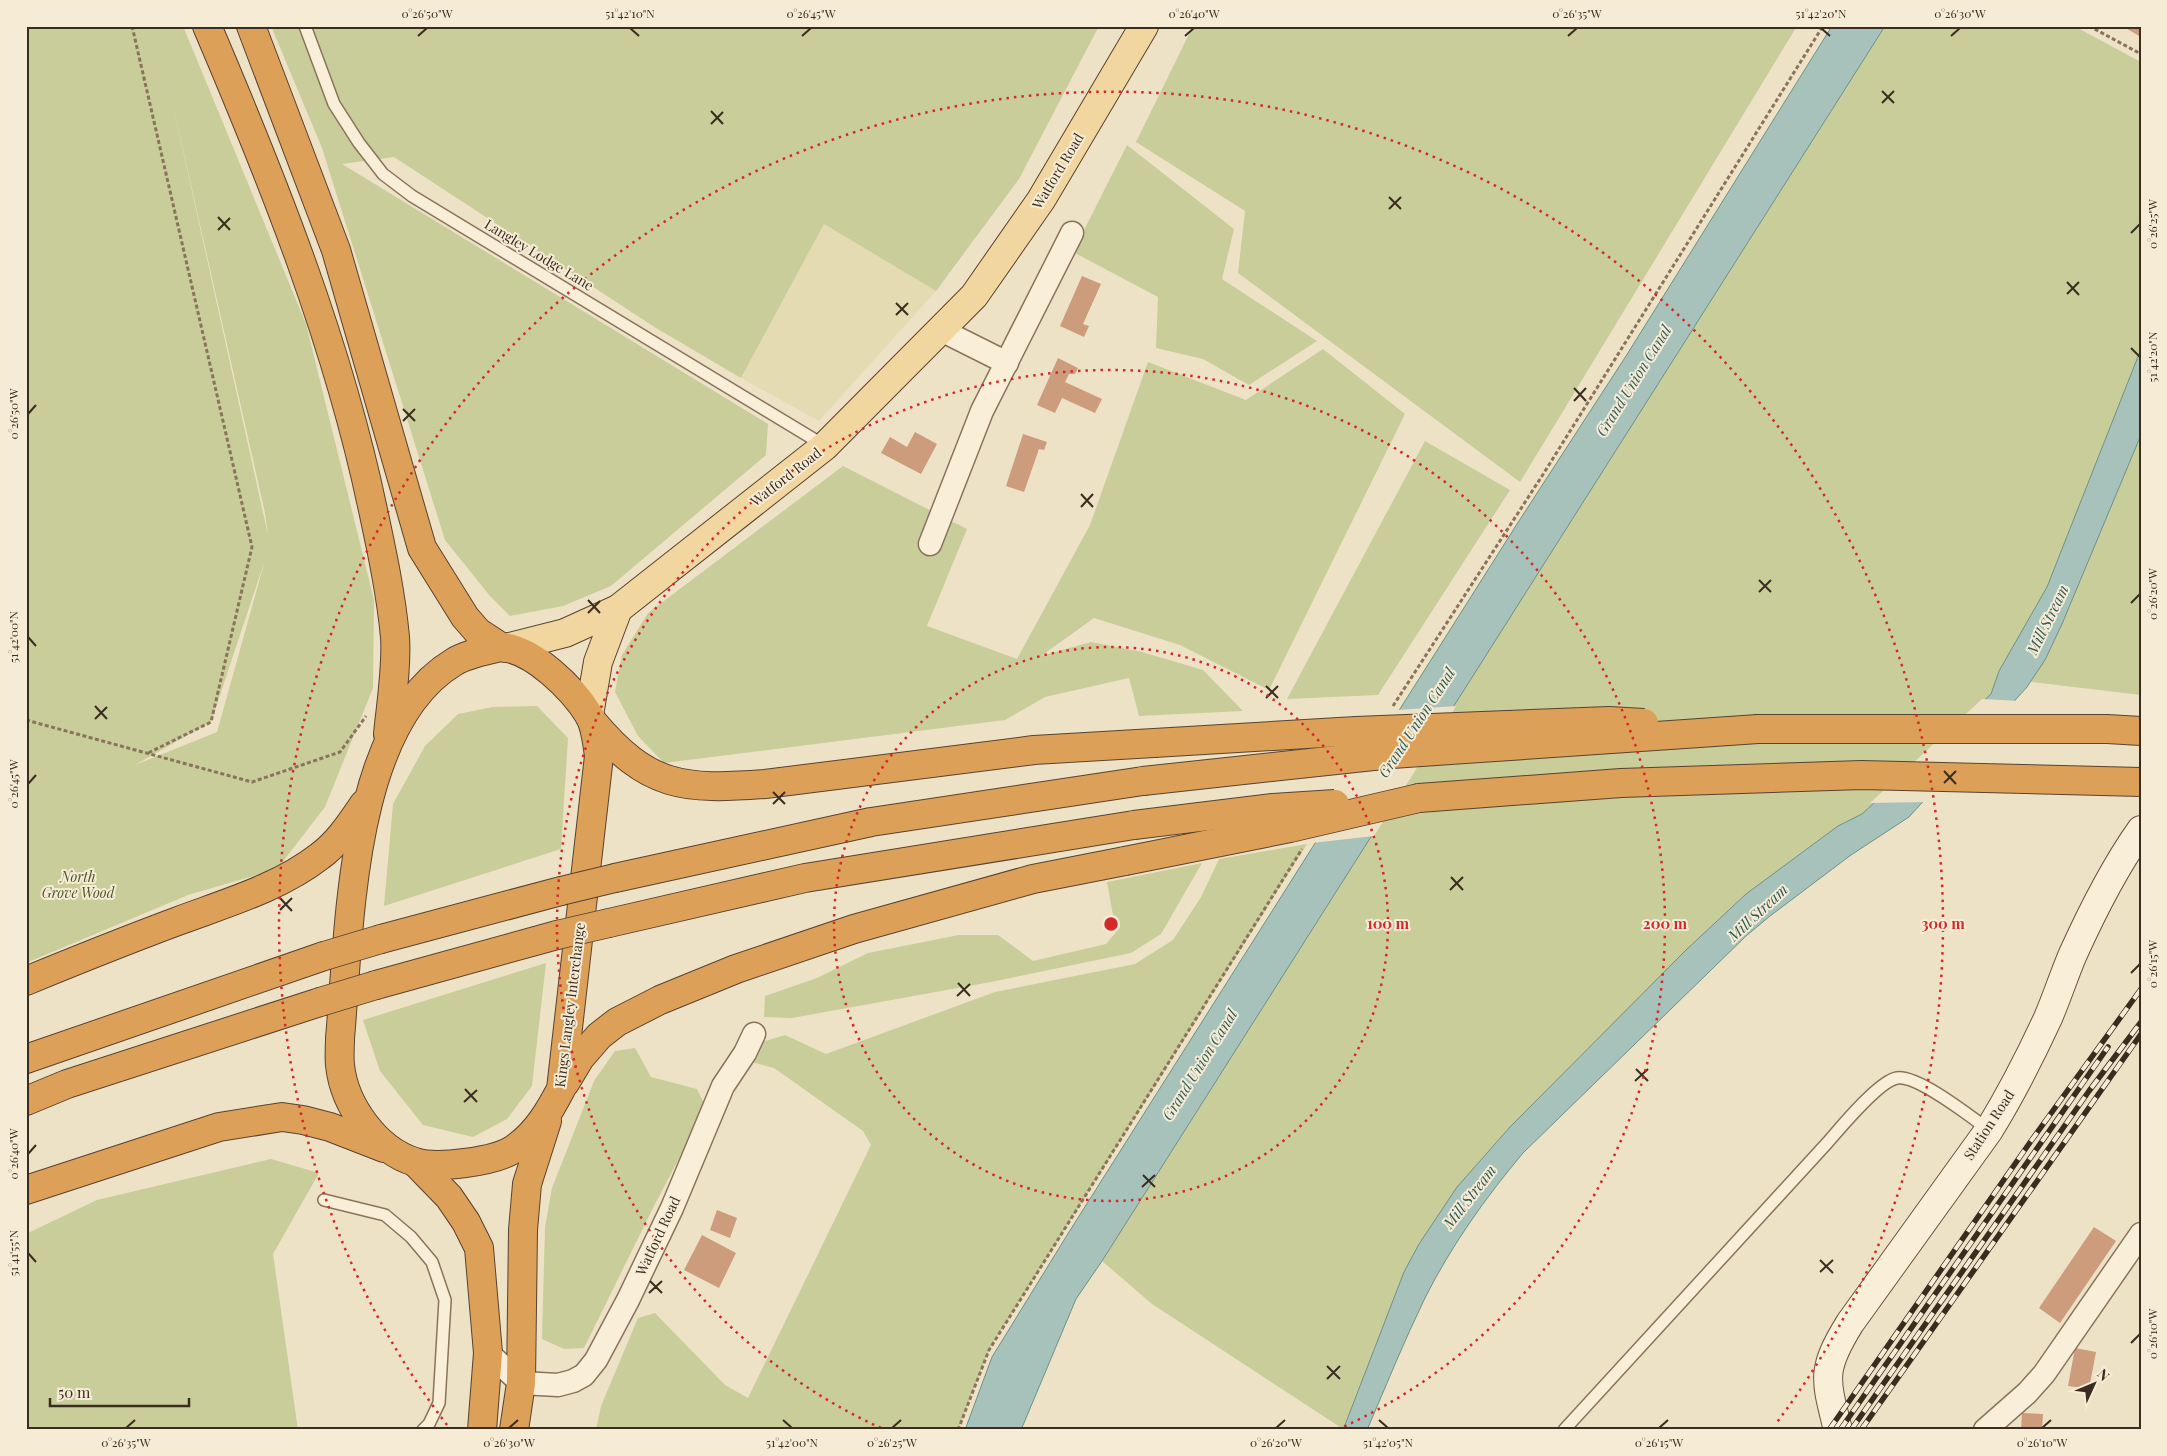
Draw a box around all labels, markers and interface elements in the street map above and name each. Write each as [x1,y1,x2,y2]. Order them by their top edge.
text: 0°26'50"W [401,5,453,21]
text: 51°42'10"N [605,5,655,21]
text: 0°26'45"W [786,5,836,21]
text: 0°26'40"W [1168,5,1220,21]
text: 0°26'35"W [1552,5,1602,21]
text: 51°42'20"N [1796,5,1847,21]
text: 0°26'30"W [1934,5,1986,21]
street label: Watford Road [1027,129,1088,213]
text: 0°26'25"W [2144,199,2160,249]
street label: Langley Lodge Lane [481,214,597,295]
water label: Grand Union Canal [1591,321,1676,440]
text: 51°42'20"N [2144,331,2160,382]
text: 0°26'50"W [5,388,21,440]
street label: Watford Road [745,443,825,511]
text: 0°26'20"W [2144,568,2160,620]
water label: Mill Stream [2021,581,2073,659]
text: 51°42'00"N [5,610,21,663]
water label: Grand Union Canal [1373,663,1460,781]
text: 0°26'45"W [5,759,21,809]
park label: North Grove Wood [42,867,115,902]
water label: Mill Stream [1722,879,1792,946]
text: 100 m [1367,913,1410,933]
text: 200 m [1643,913,1688,933]
text: 300 m [1921,913,1965,933]
centre of rings [1102,915,1120,933]
street label: Kings Langley Interchange [550,921,589,1088]
text: 0°26'15"W [2144,940,2160,988]
water label: Grand Union Canal [1157,1005,1242,1124]
street label: Station Road [1959,1086,2018,1163]
text: 0°26'40"W [5,1128,21,1180]
water label: Mill Stream [1438,1161,1500,1233]
street label: Watford Road [630,1193,684,1279]
text: 51°41'55"N [5,1229,21,1276]
text: 0°26'10"W [2144,1309,2160,1359]
north arrow [2070,1358,2120,1408]
text: N [2093,1364,2114,1385]
scale bar [50,1376,189,1408]
text: 50 m [58,1382,91,1402]
text: 0°26'35"W [101,1434,151,1450]
text: 0°26'30"W [483,1434,535,1450]
text: 51°42'00"N [766,1434,819,1450]
text: 0°26'25"W [867,1434,917,1450]
text: 0°26'20"W [1250,1434,1302,1450]
text: 51°42'05"N [1363,1434,1414,1450]
text: 0°26'15"W [1635,1434,1683,1450]
text: 0°26'10"W [2017,1434,2067,1450]

